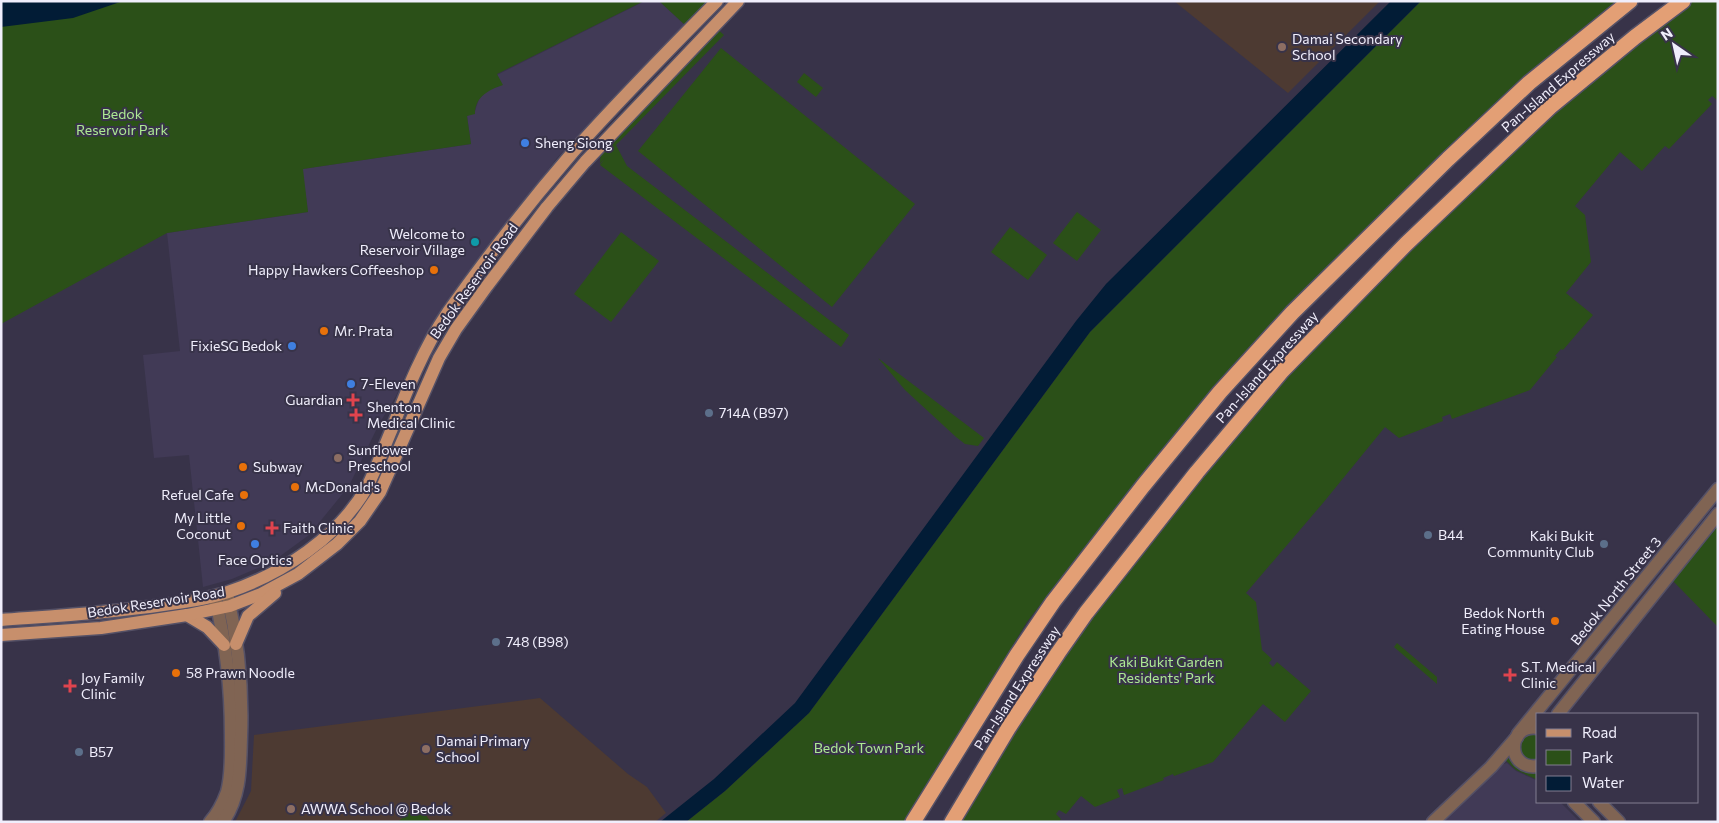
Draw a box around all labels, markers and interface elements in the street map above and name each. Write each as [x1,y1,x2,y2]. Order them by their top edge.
north arrow [1649,20,1699,70]
text: N [1657,24,1676,44]
street label: Pan-Island Expressway [1497,28,1618,136]
place label: Damai Secondary School [1292,30,1403,63]
marker: Damai Secondary School [1276,41,1288,53]
park label: Bedok Reservoir Park [76,105,168,138]
place label: Sheng Siong [535,134,613,151]
marker: Sheng Siong [519,137,531,149]
street label: Bedok Reservoir Road [426,220,521,342]
place label: Welcome to Reservoir Village [360,225,465,258]
marker: Welcome to Reservoir Village [469,236,481,248]
place label: Happy Hawkers Coffeeshop [248,261,424,278]
marker: Happy Hawkers Coffeeshop [428,264,440,276]
street label: Pan-Island Expressway [1212,307,1321,426]
place label: Mr. Prata [334,322,393,339]
marker: Mr. Prata [318,325,330,337]
place label: FixieSG Bedok [190,337,282,354]
marker: FixieSG Bedok [286,340,298,352]
place label: 7-Eleven [361,375,416,392]
marker: 7-Eleven [345,378,357,390]
place label: Guardian [285,391,343,408]
marker: Guardian [347,394,359,406]
place label: Shenton Medical Clinic [367,398,455,431]
place label: 714A (B97) [719,404,789,421]
marker: 714A (B97) [703,407,715,419]
marker: Shenton Medical Clinic [349,408,363,422]
place label: Sunflower Preschool [348,441,414,474]
marker: Sunflower Preschool [332,452,344,464]
place label: Subway [253,458,303,475]
marker: Subway [237,461,249,473]
place label: McDonald's [305,478,380,495]
marker: McDonald's [289,481,301,493]
place label: Refuel Cafe [161,486,234,503]
marker: Refuel Cafe [238,489,250,501]
place label: My Little Coconut [174,509,231,542]
place label: Faith Clinic [283,519,353,536]
marker: My Little Coconut [235,520,247,532]
marker: Faith Clinic [265,521,279,535]
place label: B44 [1438,526,1464,543]
place label: Kaki Bukit Community Club [1487,527,1594,560]
marker: B44 [1422,529,1434,541]
street label: Bedok North Street 3 [1567,533,1664,648]
marker: Face Optics [249,538,261,550]
marker: Kaki Bukit Community Club [1598,538,1610,550]
place label: Face Optics [218,551,292,568]
street label: Bedok Reservoir Road [86,582,226,621]
place label: Bedok North Eating House [1461,604,1545,637]
marker: Bedok North Eating House [1549,615,1561,627]
street label: Pan-Island Expressway [970,622,1063,753]
place label: 748 (B98) [506,633,569,650]
marker: 748 (B98) [490,636,502,648]
park label: Kaki Bukit Garden Residents' Park [1109,653,1223,686]
place label: S.T. Medical Clinic [1521,658,1596,691]
place label: 58 Prawn Noodle [186,664,295,681]
marker: 58 Prawn Noodle [170,667,182,679]
marker: S.T. Medical Clinic [1503,668,1517,682]
place label: Joy Family Clinic [81,669,145,702]
marker: Joy Family Clinic [63,679,77,693]
legend [1536,713,1699,803]
text: Road [1582,723,1617,741]
place label: Damai Primary School [436,732,530,765]
park label: Bedok Town Park [814,739,925,756]
place label: B57 [89,743,113,760]
marker: Damai Primary School [420,743,432,755]
marker: B57 [73,746,85,758]
text: Park [1582,748,1613,766]
text: Water [1582,773,1624,791]
place label: AWWA School @ Bedok [301,800,452,817]
marker: AWWA School @ Bedok [285,803,297,815]

